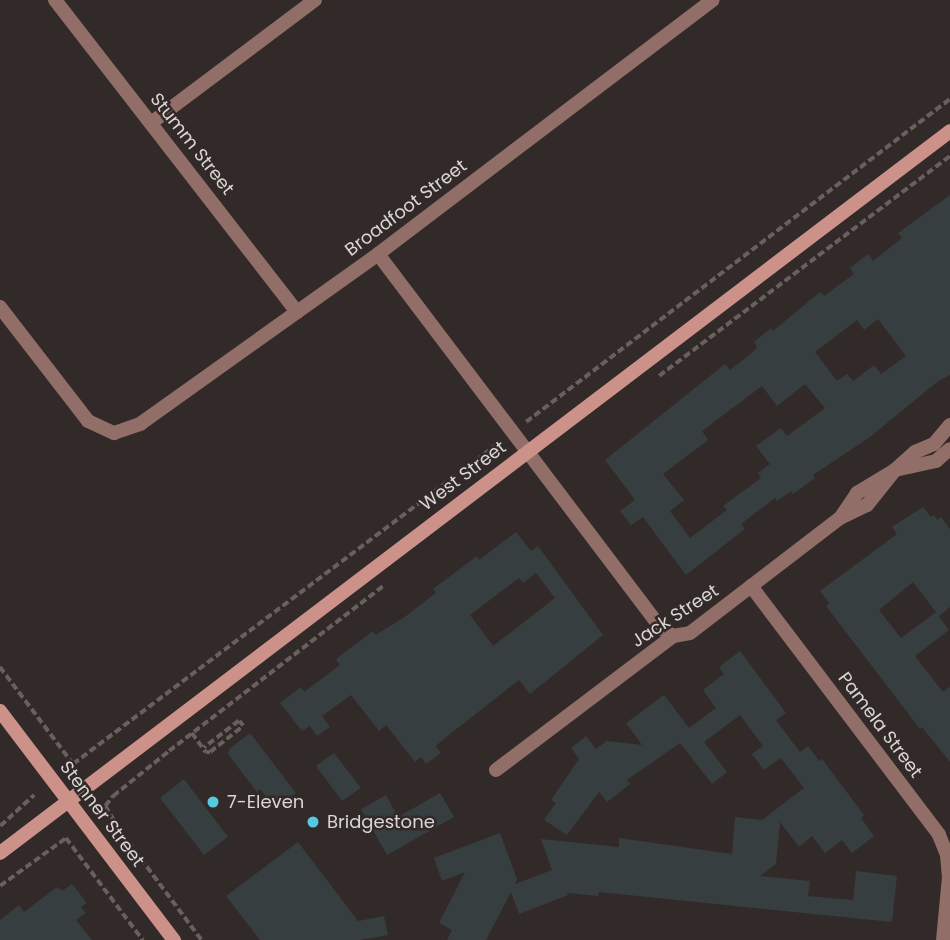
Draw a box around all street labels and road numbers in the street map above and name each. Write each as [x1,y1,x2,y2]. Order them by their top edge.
street label: Stumm Street [146,89,238,199]
street label: Broadfoot Street [341,155,471,261]
street label: West Street [416,437,510,515]
street label: Jack Street [627,580,723,652]
street label: Pamela Street [833,668,927,782]
street label: Stenner Street [55,757,149,871]

